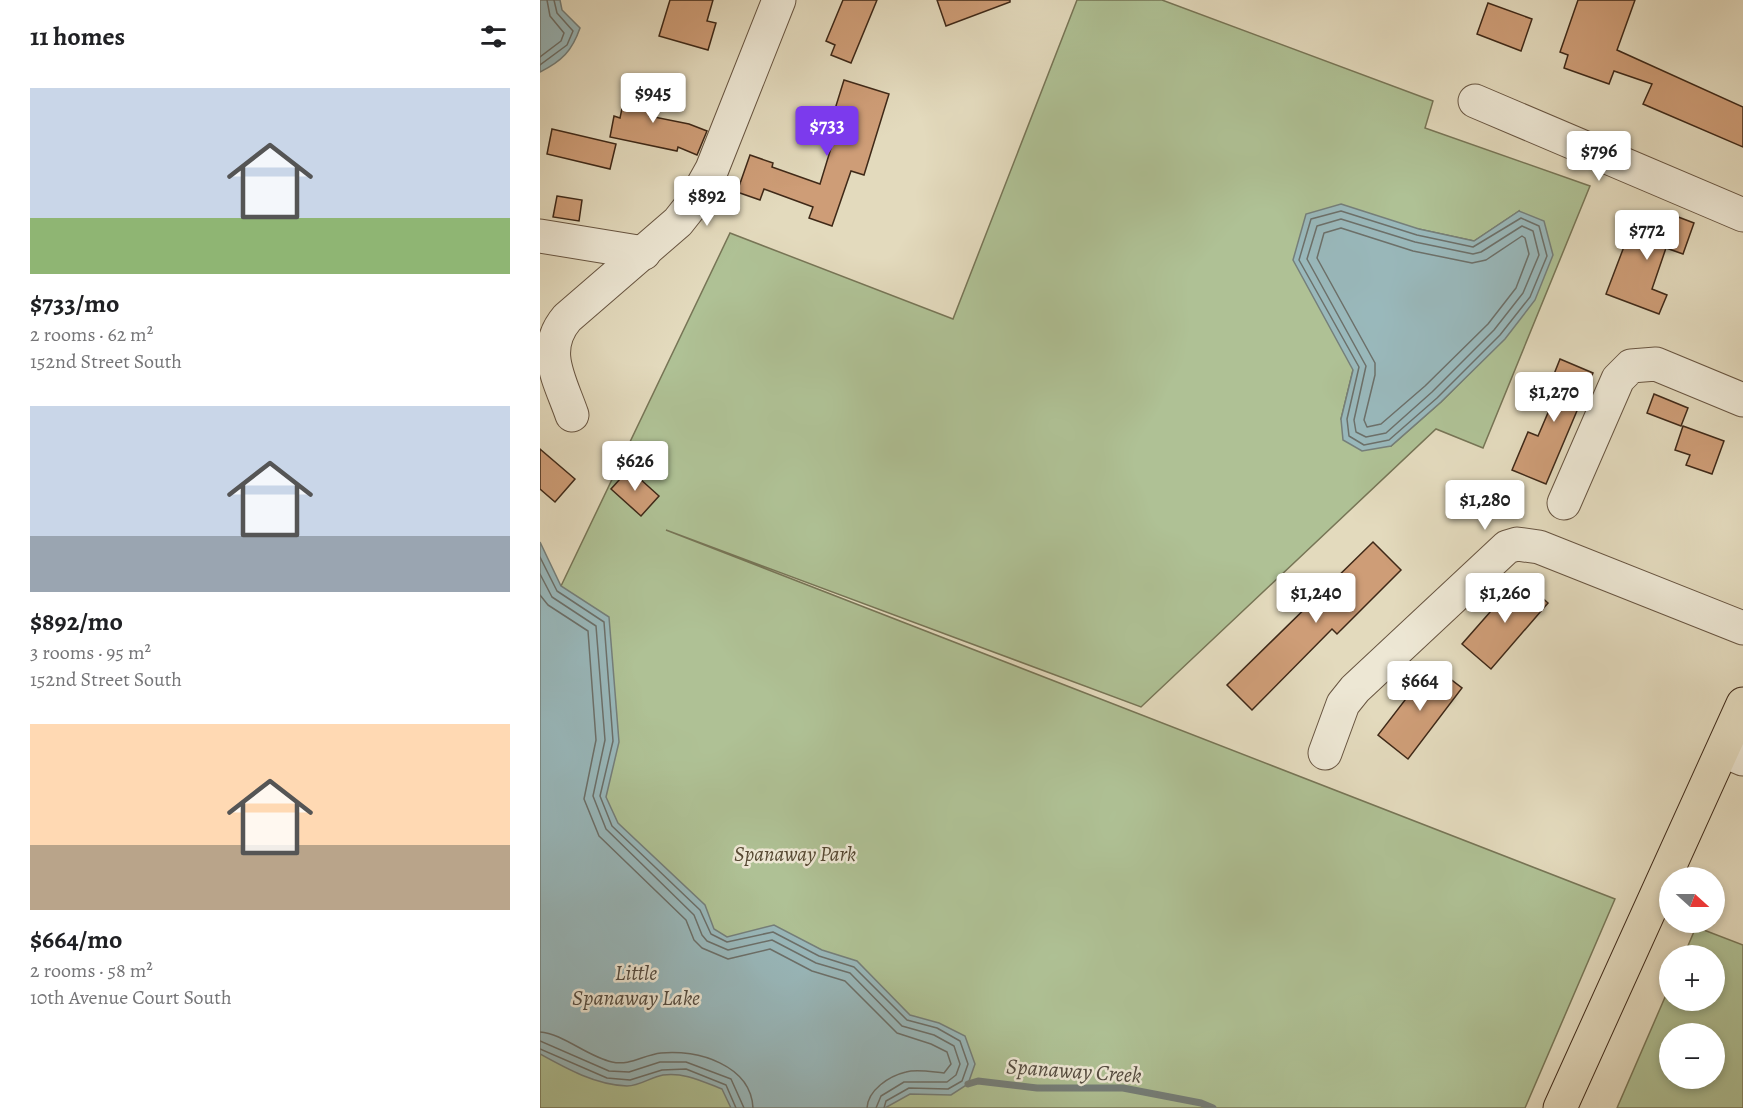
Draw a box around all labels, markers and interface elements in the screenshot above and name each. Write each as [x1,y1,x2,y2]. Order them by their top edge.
text: 11 homes [30,19,125,54]
icon: filters [477,20,510,53]
pin: $945 [617,73,689,124]
text: $945 [635,79,671,106]
pin: $733 [791,106,863,157]
text: $733 [809,112,845,139]
icon: home [216,127,324,235]
pin: $796 [1563,131,1635,182]
text: $796 [1581,137,1617,164]
pin: $892 [671,176,743,227]
text: $892 [688,182,726,209]
pin: $772 [1611,210,1683,261]
text: $772 [1629,216,1665,243]
text: $733/mo [30,286,119,321]
text: 2 rooms · 62 m² [30,321,153,348]
text: 152nd Street South [30,348,182,375]
pin: $1,270 [1505,372,1603,423]
text: $1,270 [1529,378,1579,405]
pin: $626 [599,441,671,492]
icon: home [216,445,324,553]
text: $626 [616,447,654,474]
pin: $1,280 [1436,480,1534,531]
text: $1,280 [1459,486,1511,513]
pin: $1,240 [1267,573,1365,624]
pin: $1,260 [1456,573,1554,624]
text: $1,240 [1291,579,1341,606]
text: $1,260 [1480,579,1530,606]
text: $892/mo [30,604,123,639]
text: 3 rooms · 95 m² [30,639,151,666]
pin: $664 [1384,661,1456,712]
text: 152nd Street South [30,666,182,693]
text: $664 [1401,667,1439,694]
icon: home [216,763,324,871]
park label: Spanaway Park [734,840,856,868]
north arrow [1659,867,1725,933]
map controls [1659,867,1725,1089]
text: $664/mo [30,922,122,957]
button: + [1659,945,1725,1011]
text: 2 rooms · 58 m² [30,957,153,984]
water label: Little Spanaway Lake [572,958,700,1013]
text: 10th Avenue Court South [30,984,232,1011]
button: − [1659,1023,1725,1089]
water label: Spanaway Creek [1005,1051,1143,1091]

